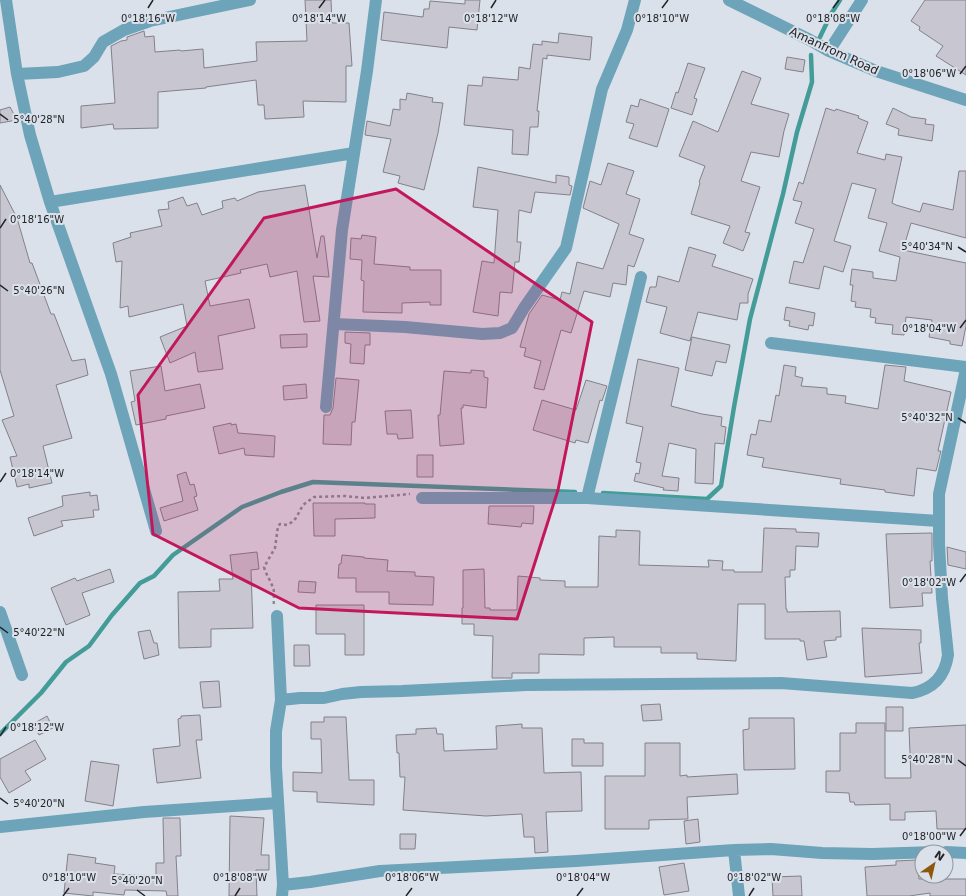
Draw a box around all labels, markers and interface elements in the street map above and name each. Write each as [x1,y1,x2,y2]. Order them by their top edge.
text: 0°18'16"W [121,13,175,24]
text: 0°18'14"W [292,13,346,24]
text: 0°18'12"W [464,13,518,24]
text: 0°18'10"W [635,13,689,24]
text: 0°18'08"W [806,13,860,24]
street label: Amanfrom Road [787,24,881,78]
text: 0°18'06"W [902,68,956,79]
text: 5°40'28"N [13,114,65,125]
text: 0°18'16"W [10,214,64,225]
text: 5°40'34"N [901,241,953,252]
text: 5°40'26"N [13,285,65,296]
text: 0°18'04"W [902,323,956,334]
text: 5°40'32"N [901,412,953,423]
text: 0°18'14"W [10,468,64,479]
text: 0°18'02"W [902,577,956,588]
text: 5°40'22"N [13,627,65,638]
text: 0°18'12"W [10,722,64,733]
text: 5°40'28"N [901,754,953,765]
text: 5°40'20"N [13,798,65,809]
text: 0°18'00"W [902,831,956,842]
north arrow [914,844,954,884]
text: N [932,848,947,864]
text: 0°18'10"W [42,872,96,883]
text: 0°18'08"W [213,872,267,883]
text: 0°18'06"W [385,872,439,883]
text: 0°18'04"W [556,872,610,883]
text: 0°18'02"W [727,872,781,883]
text: 5°40'20"N [111,875,163,886]

